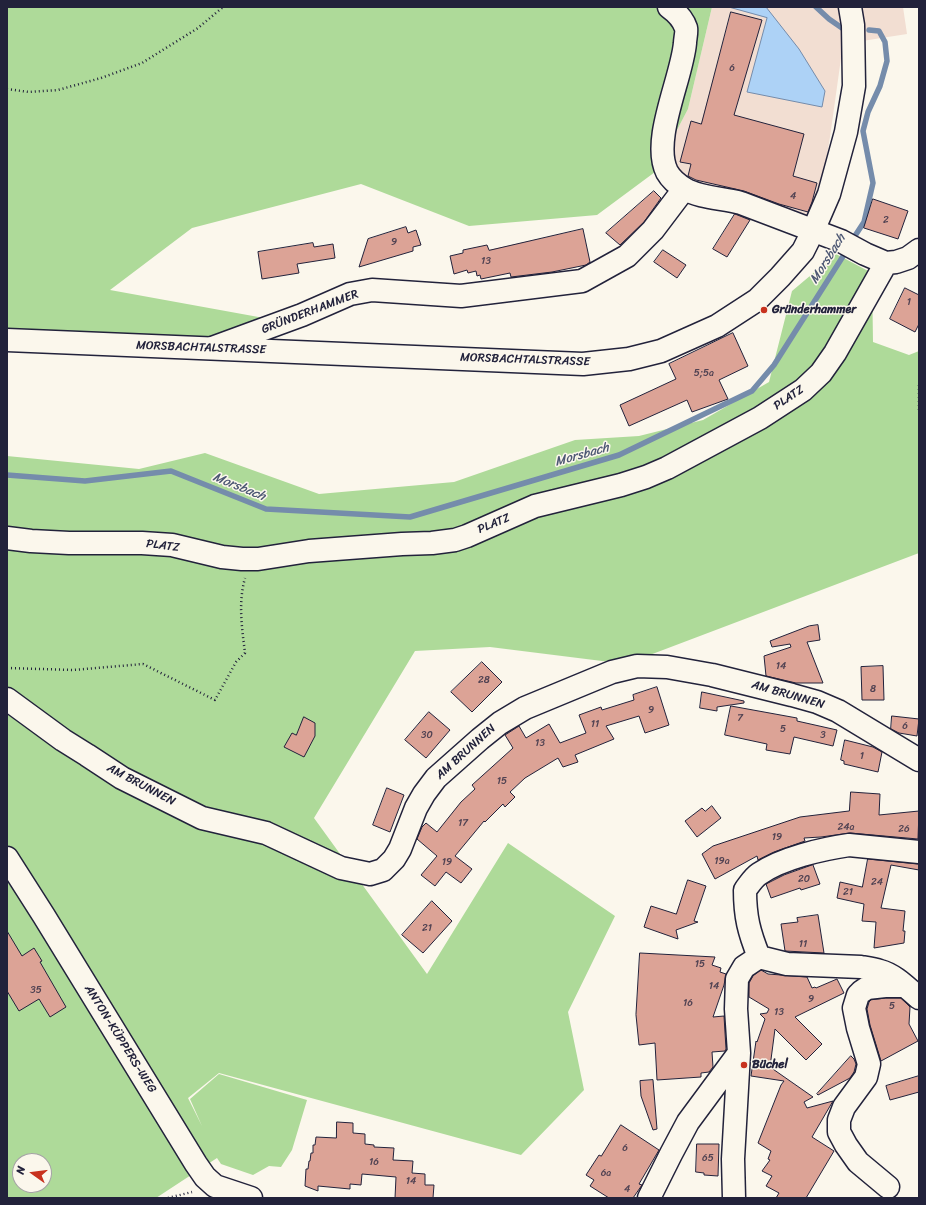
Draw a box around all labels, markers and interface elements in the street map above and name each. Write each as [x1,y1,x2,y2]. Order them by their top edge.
house number: 6 [729,62,735,74]
house number: 4 [790,190,796,202]
house number: 2 [883,214,889,226]
water label: Morsbach [807,231,849,287]
house number: 9 [391,236,397,248]
house number: 13 [481,255,491,267]
street label: GRÜNDERHAMMER [260,287,360,337]
house number: 1 [907,296,911,308]
place label: Gründerhammer [772,303,856,317]
marker: Gründerhammer [759,305,769,315]
street label: MORSBACHTALSTRASSE [136,339,266,357]
street label: MORSBACHTALSTRASSE [460,351,590,369]
house number: 5;5a [694,367,714,379]
street label: PLATZ [771,383,807,413]
water label: Morsbach [553,440,611,470]
water label: Morsbach [210,469,268,505]
street label: PLATZ [476,511,512,537]
street label: PLATZ [145,537,181,555]
house number: 14 [776,660,786,672]
house number: 28 [478,674,490,686]
street label: AM BRUNNEN [750,678,826,712]
house number: 8 [870,683,876,695]
house number: 9 [648,704,654,716]
house number: 7 [737,712,743,724]
house number: 11 [591,718,599,730]
house number: 6 [902,720,908,732]
street label: AM BRUNNEN [433,721,499,783]
house number: 5 [780,723,786,735]
house number: 30 [421,729,433,741]
house number: 3 [820,729,826,741]
house number: 13 [535,737,545,749]
house number: 1 [860,750,864,762]
street label: AM BRUNNEN [104,761,178,809]
house number: 15 [497,775,507,787]
house number: 17 [458,817,468,829]
house number: 24a [837,821,855,833]
house number: 26 [898,823,910,835]
house number: 19 [772,831,782,843]
house number: 19a [714,855,730,867]
house number: 19 [442,856,452,868]
house number: 20 [798,873,810,885]
house number: 24 [871,876,883,888]
house number: 21 [843,886,853,898]
house number: 21 [422,922,432,934]
house number: 11 [799,938,807,950]
house number: 15 [695,958,705,970]
house number: 14 [709,980,719,992]
street label: ANTON-KÜPPERS-WEG [81,982,159,1096]
house number: 35 [30,984,42,996]
house number: 9 [808,993,814,1005]
house number: 16 [683,997,693,1009]
house number: 5 [889,1000,895,1012]
house number: 13 [774,1006,784,1018]
place label: Büchel [752,1058,788,1072]
marker: Büchel [739,1060,749,1070]
house number: 6 [622,1142,628,1154]
house number: 65 [702,1152,714,1164]
north arrow [12,1153,52,1193]
house number: 16 [369,1156,379,1168]
text: N [11,1164,31,1176]
house number: 6a [601,1167,611,1179]
house number: 14 [406,1175,416,1187]
house number: 4 [624,1183,630,1195]

